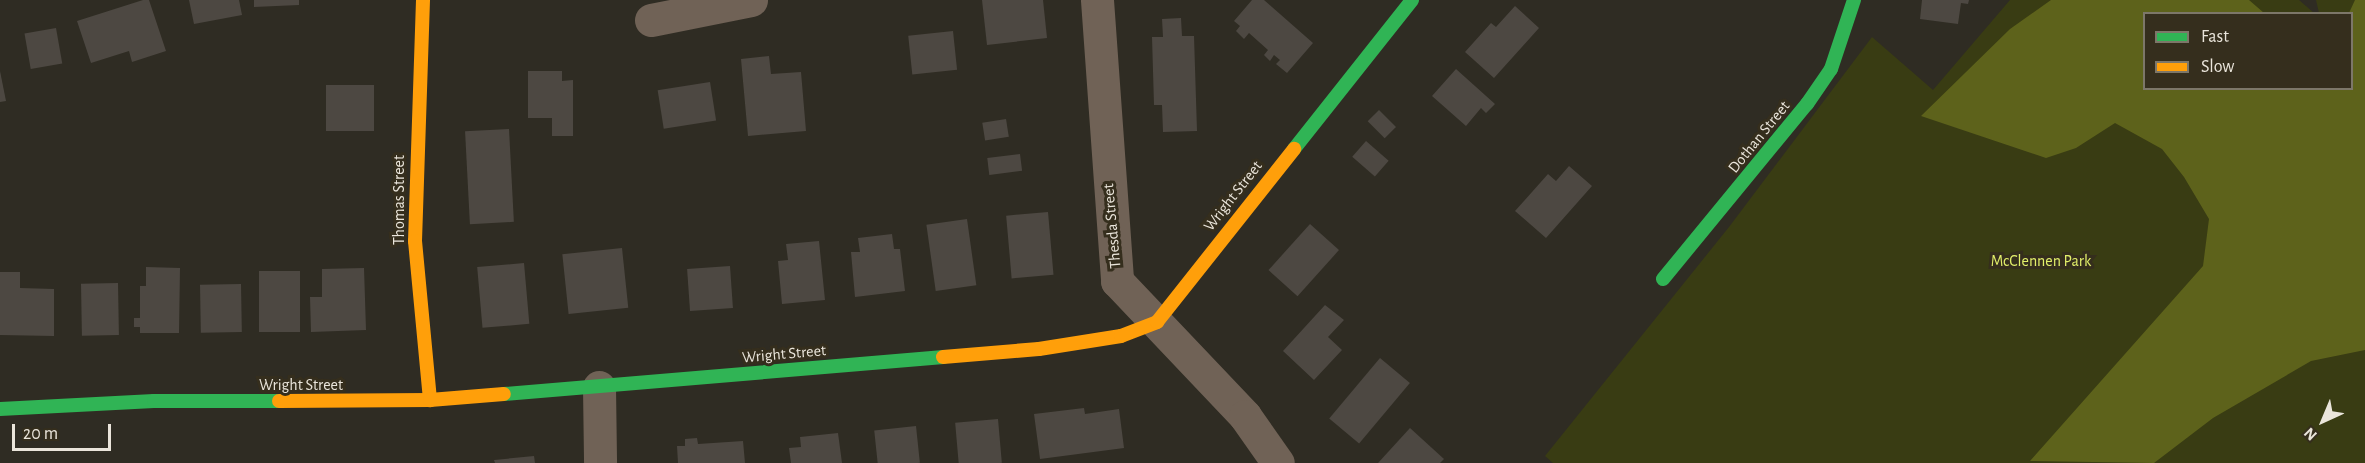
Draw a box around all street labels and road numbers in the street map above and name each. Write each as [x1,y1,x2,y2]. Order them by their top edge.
street label: Dothan Street [1724,97,1794,177]
street label: Thomas Street [389,155,409,245]
street label: Wright Street [1200,157,1266,235]
street label: Thesda Street [1099,183,1125,269]
street label: Wright Street [741,341,827,367]
street label: Wright Street [259,375,343,395]

